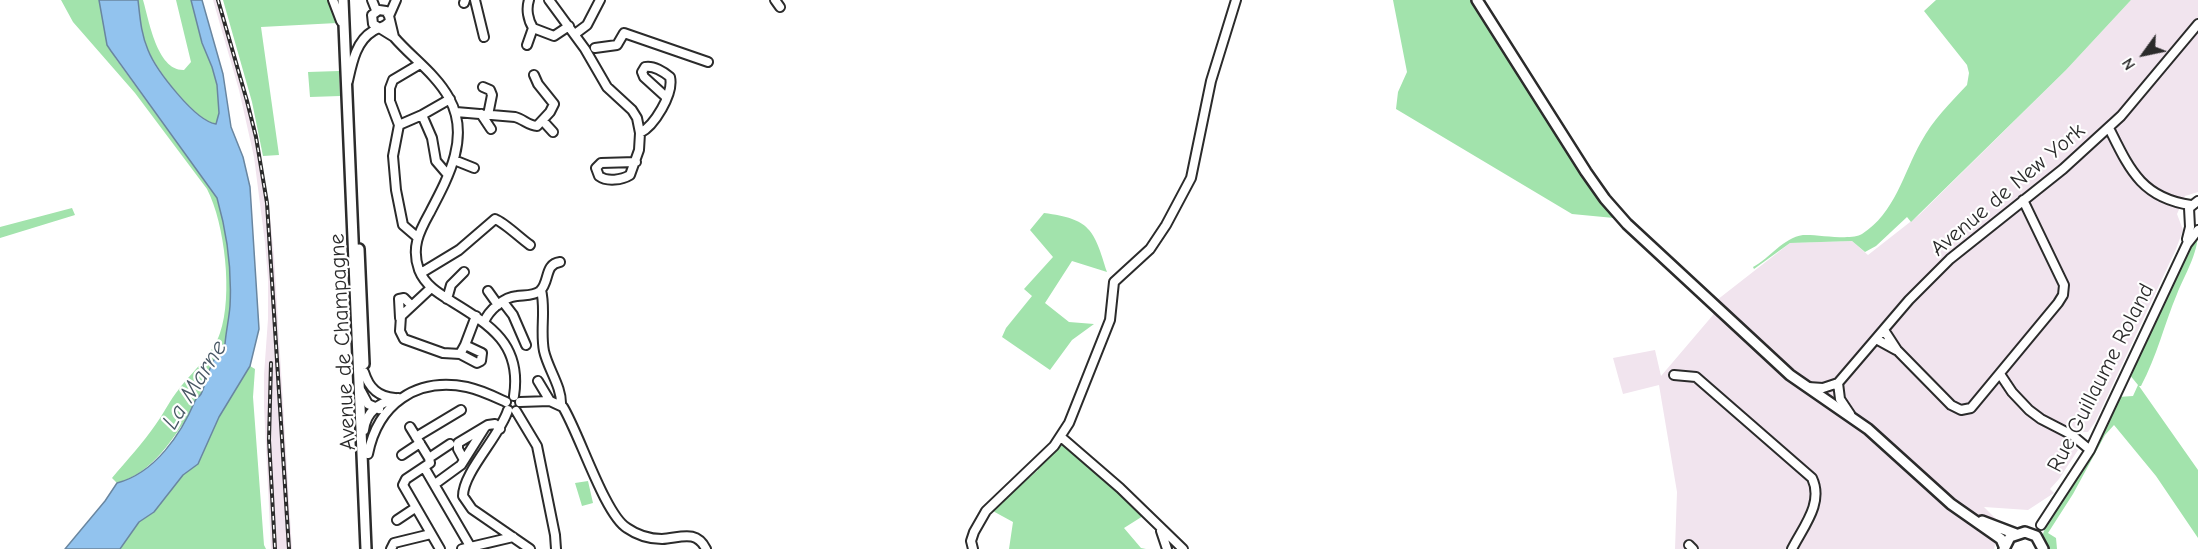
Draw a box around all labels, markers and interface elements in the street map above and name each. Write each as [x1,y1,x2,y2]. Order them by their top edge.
north arrow [2114,24,2174,84]
text: N [2119,55,2139,73]
street label: Avenue de New York [1926,118,2090,262]
street label: Avenue de Champagne [324,233,362,451]
street label: Rue Guillaume Roland [2042,279,2160,477]
water label: La Marne [156,335,234,435]

